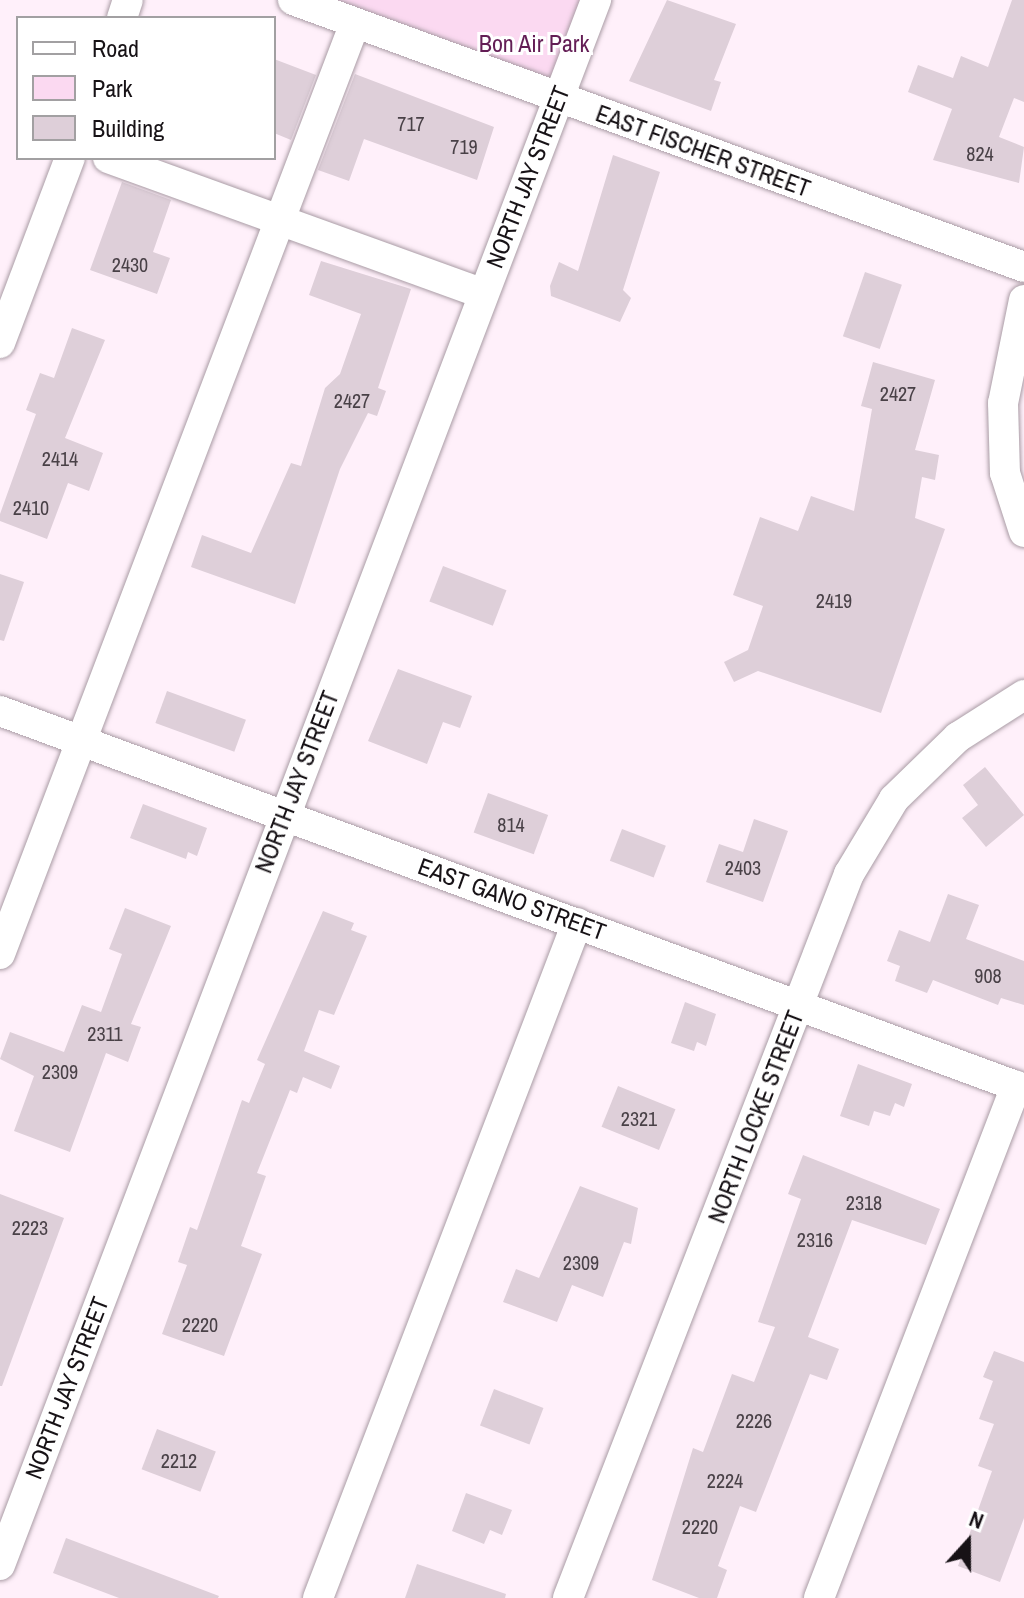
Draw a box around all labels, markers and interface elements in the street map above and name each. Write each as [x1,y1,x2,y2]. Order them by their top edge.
legend [16,16,276,160]
park label: Bon Air Park [478,30,590,58]
text: Road [92,32,139,64]
text: Park [92,72,132,104]
street label: NORTH JAY STREET [480,82,576,272]
street label: EAST FISCHER STREET [592,99,814,203]
house number: 717 [397,111,425,135]
text: Building [92,112,164,144]
house number: 719 [450,134,478,158]
house number: 824 [966,141,994,165]
house number: 2430 [112,252,148,276]
house number: 2427 [880,381,916,405]
house number: 2427 [334,388,370,412]
house number: 2414 [42,446,78,470]
house number: 2410 [13,495,49,519]
house number: 2419 [816,588,852,612]
street label: NORTH JAY STREET [249,687,345,877]
house number: 814 [497,812,525,836]
street label: EAST GANO STREET [414,852,610,946]
house number: 2403 [725,855,761,879]
house number: 908 [974,963,1002,987]
street label: NORTH LOCKE STREET [702,1007,810,1227]
house number: 2311 [87,1021,123,1045]
house number: 2309 [42,1059,78,1083]
house number: 2321 [621,1106,657,1130]
house number: 2318 [846,1190,882,1214]
house number: 2223 [12,1215,48,1239]
house number: 2316 [797,1227,833,1251]
house number: 2309 [563,1250,599,1274]
street label: NORTH JAY STREET [19,1293,115,1483]
house number: 2220 [182,1312,218,1336]
house number: 2226 [736,1408,772,1432]
house number: 2212 [161,1448,197,1472]
house number: 2224 [707,1468,743,1492]
north arrow [928,1502,1008,1582]
text: N [965,1503,988,1536]
house number: 2220 [682,1514,718,1538]

